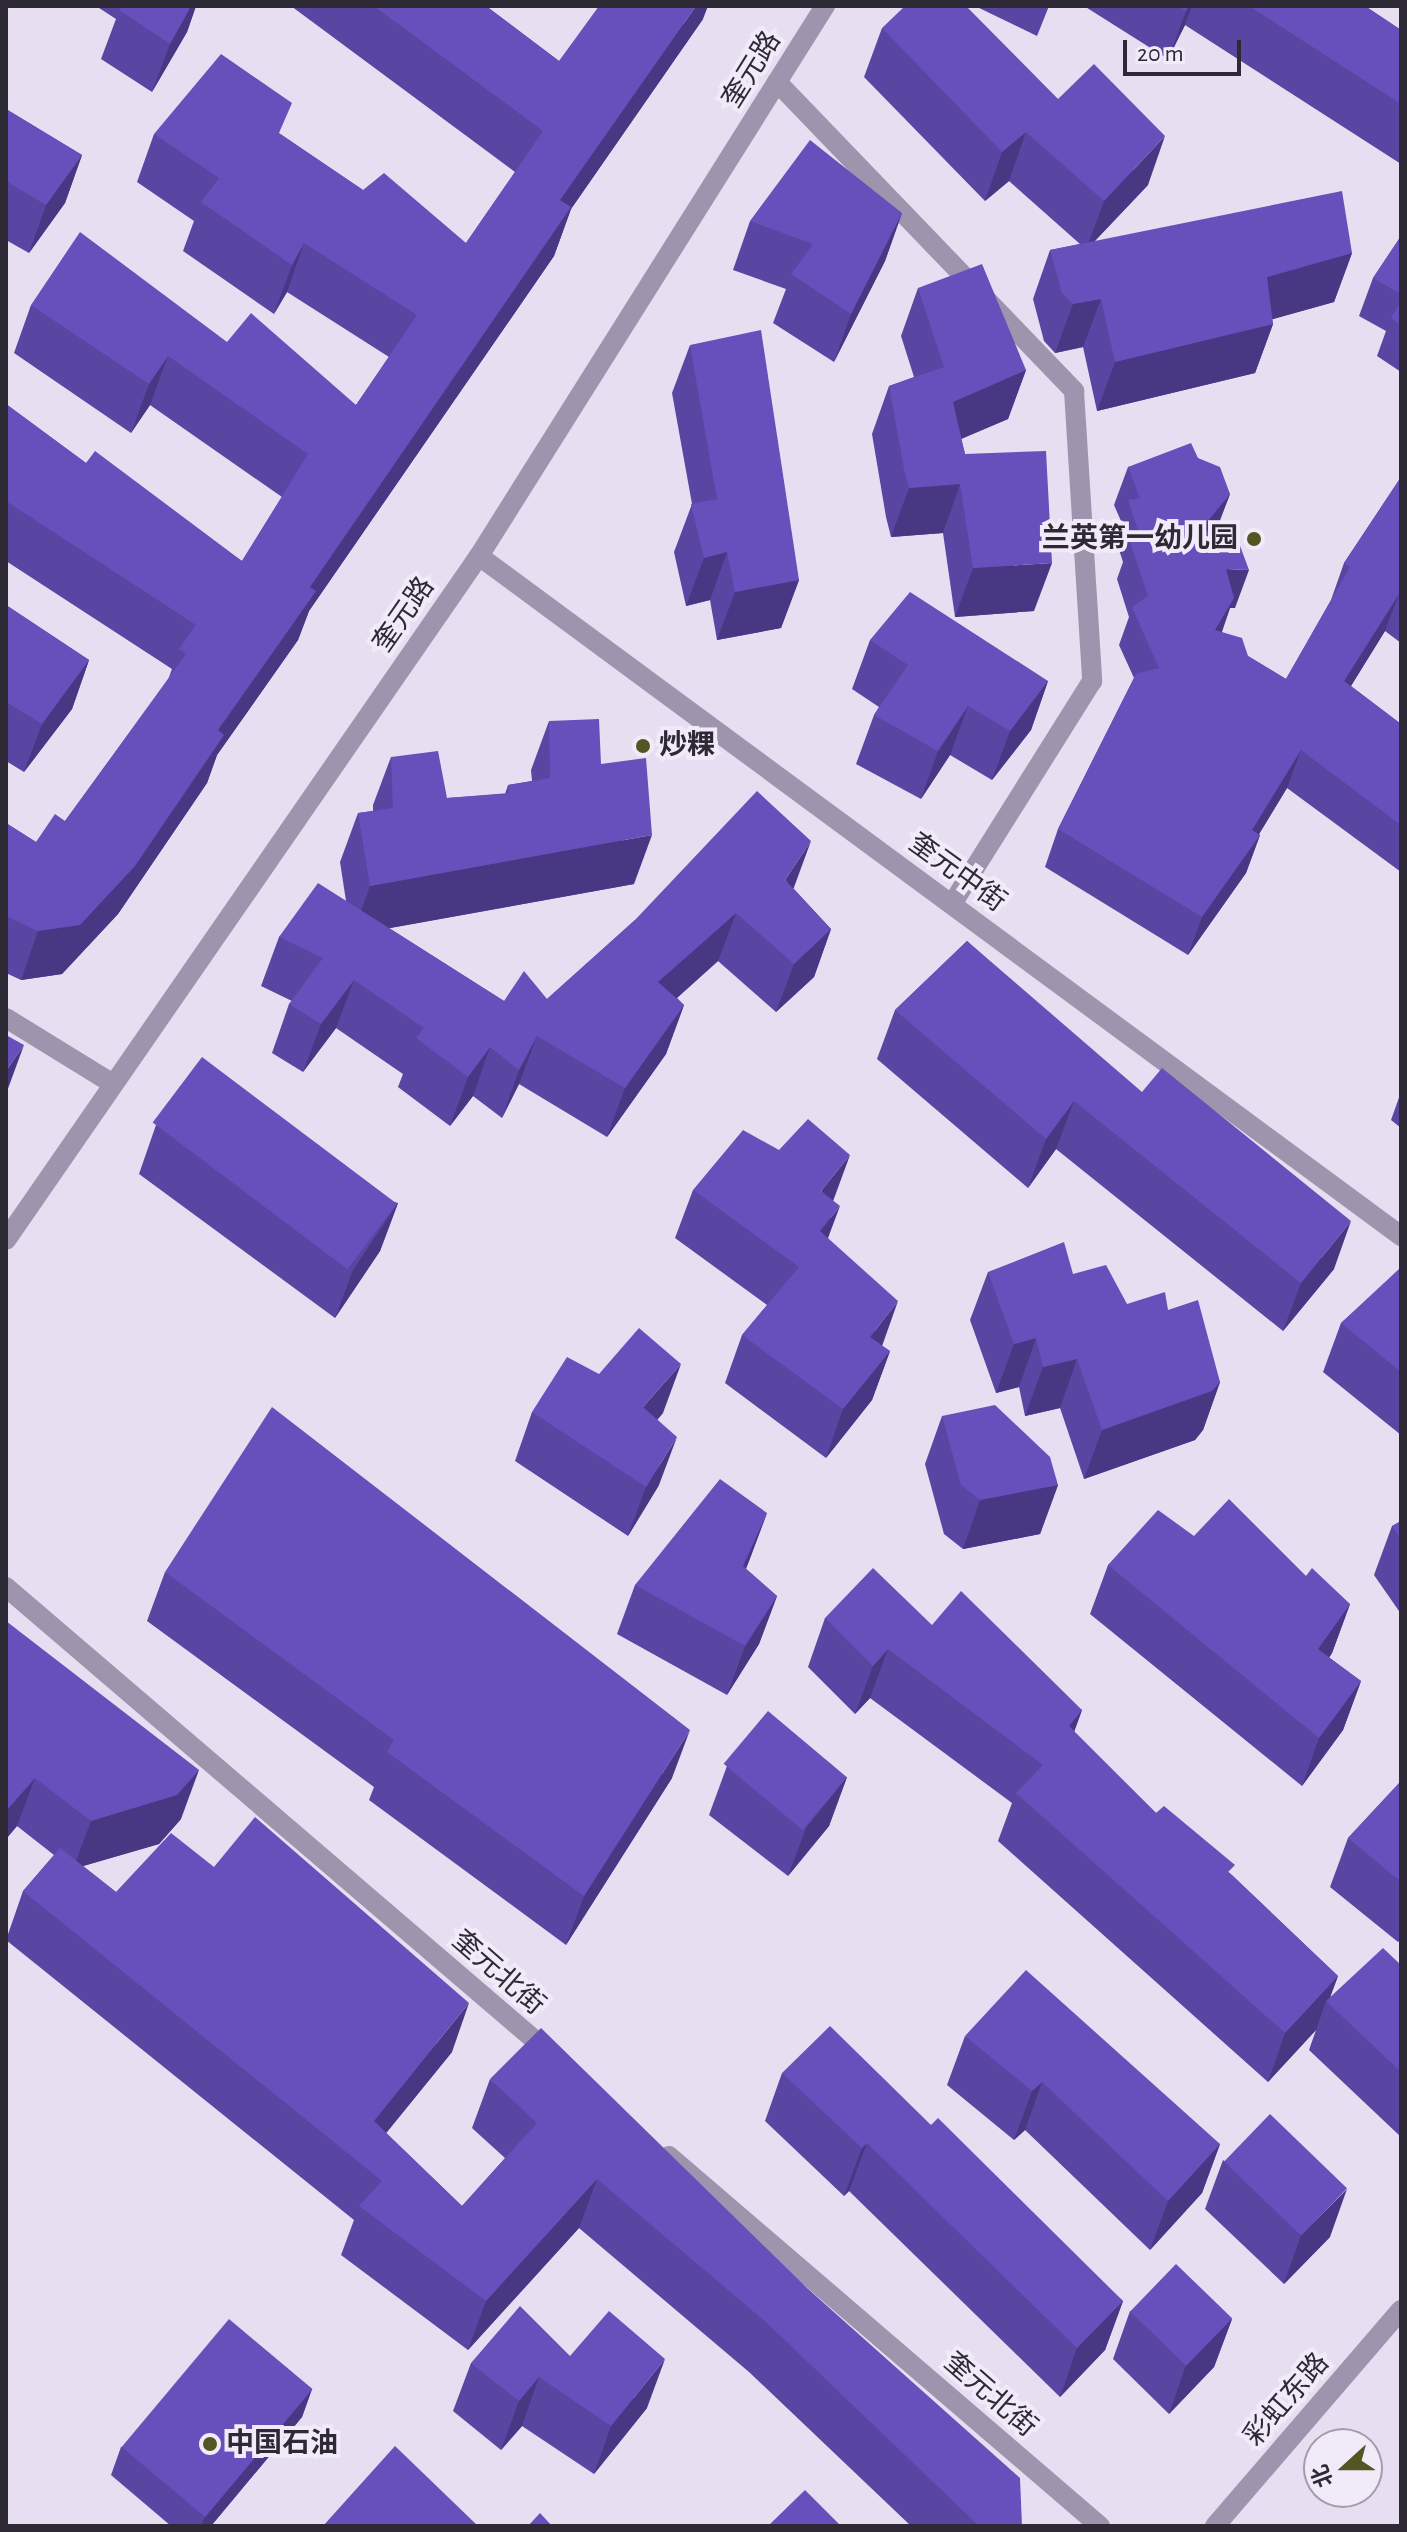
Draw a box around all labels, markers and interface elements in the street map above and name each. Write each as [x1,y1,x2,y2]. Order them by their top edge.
scale bar [1127,24,1245,74]
street label: 奎元路 [715,25,789,115]
text: 20 m [1137,42,1184,66]
place label: 兰英第一幼儿园 [1042,522,1238,556]
marker: 兰英第一幼儿园 [1245,530,1263,548]
street label: 奎元路 [366,571,442,659]
place label: 炒粿 [659,729,715,763]
marker: 炒粿 [634,737,652,755]
street label: 奎元中街 [902,826,1012,920]
street label: 奎元北街 [445,1924,551,2022]
street label: 奎元北街 [937,2346,1043,2444]
street label: 彩虹东路 [1238,2347,1336,2453]
place label: 中国石油 [226,2427,338,2461]
north arrow [1303,2428,1383,2508]
marker: 中国石油 [201,2435,219,2453]
text: 北 [1308,2462,1337,2490]

